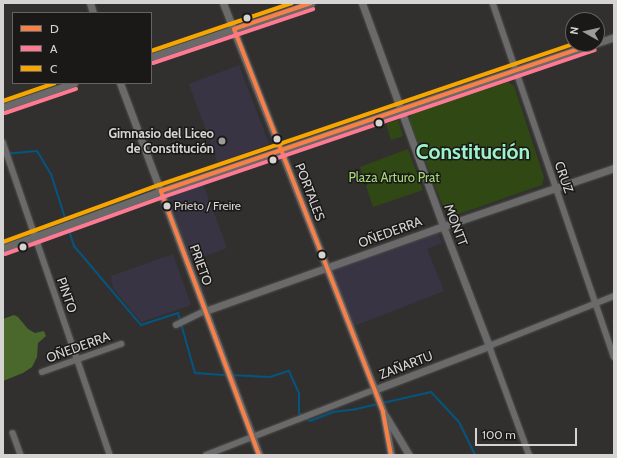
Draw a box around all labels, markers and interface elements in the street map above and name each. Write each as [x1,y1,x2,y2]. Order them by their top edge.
legend [12,12,152,84]
north arrow [565,12,605,52]
unlabelled marker [242,13,252,23]
text: D [50,21,59,36]
text: N [567,26,582,35]
text: A [50,41,57,56]
text: C [50,61,57,76]
unlabelled marker [374,118,384,128]
place label: Gimnasio del Liceo de Constitución [108,126,214,157]
unlabelled marker [272,134,282,144]
marker: Gimnasio del Liceo de Constitución [217,136,227,146]
district label: Constitución [416,139,530,165]
unlabelled marker [268,155,278,165]
street label: CRUZ [551,159,577,195]
street label: PORTALES [292,161,328,223]
park label: Plaza Arturo Prat [348,169,440,185]
place label: Prieto / Freire [174,199,241,213]
marker: Prieto / Freire [162,201,172,211]
street label: MONTT [441,202,471,248]
street label: OÑEDERRA [356,213,424,251]
unlabelled marker [18,242,28,252]
street label: PRIETO [186,242,216,288]
unlabelled marker [317,250,327,260]
street label: PINTO [54,275,80,315]
street label: OÑEDERRA [44,328,112,366]
street label: ZAÑARTU [377,348,435,382]
scale bar [477,420,579,446]
text: 100 m [482,427,516,442]

